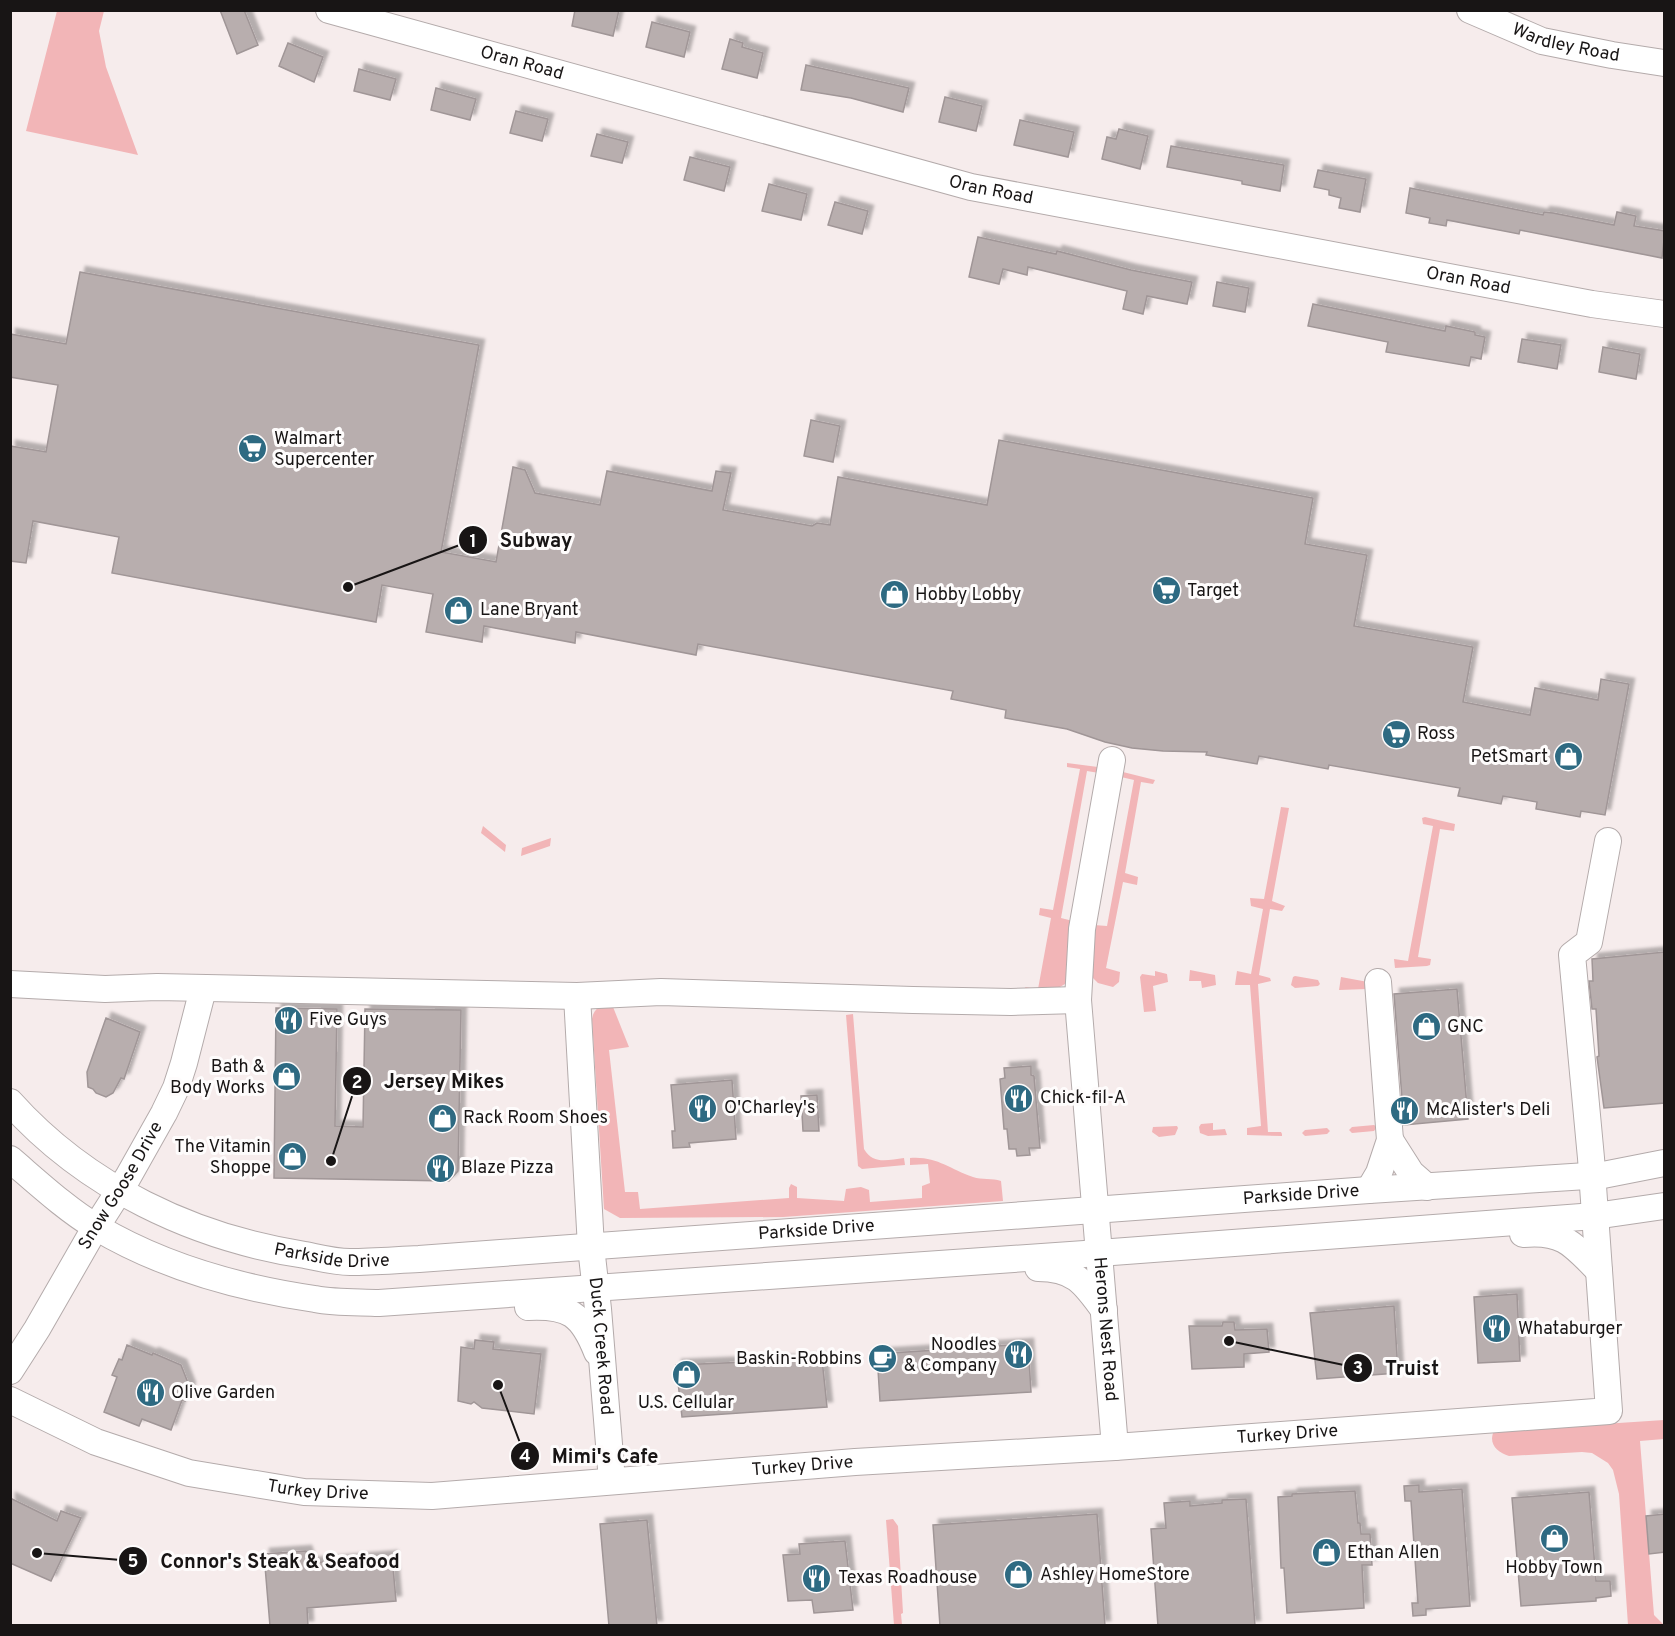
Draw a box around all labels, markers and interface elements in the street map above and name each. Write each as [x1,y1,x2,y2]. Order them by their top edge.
street label: Wardley Road [1508,18,1621,68]
street label: Oran Road [477,41,566,86]
street label: Oran Road [946,170,1035,210]
street label: Oran Road [1424,261,1513,300]
place label: Walmart Supercenter [274,428,374,472]
supermarket icon: Walmart Supercenter [237,433,269,465]
callout: Subway [458,521,584,559]
text: Subway [500,529,572,555]
text: 1 [469,531,477,554]
supermarket icon: Target [1150,575,1182,607]
shop icon: Hobby Lobby [878,579,910,611]
place label: Target [1187,580,1239,603]
place label: Hobby Lobby [915,584,1021,607]
shop icon: Lane Bryant [443,594,475,626]
place label: Lane Bryant [480,599,579,622]
supermarket icon: Ross [1380,718,1412,750]
place label: Ross [1417,723,1455,746]
shop icon: PetSmart [1553,741,1585,773]
place label: PetSmart [1470,746,1548,769]
restaurant icon: Five Guys [272,1004,304,1036]
place label: Five Guys [309,1009,387,1032]
shop icon: GNC [1410,1011,1442,1043]
place label: GNC [1447,1016,1484,1039]
place label: Bath & Body Works [170,1056,265,1100]
shop icon: Bath & Body Works [270,1061,302,1093]
callout: Jersey Mikes [342,1062,516,1100]
text: Jersey Mikes [384,1070,504,1096]
text: 2 [351,1072,363,1095]
restaurant icon: Chick-fil-A [1003,1082,1035,1114]
place label: Chick-fil-A [1040,1087,1126,1110]
restaurant icon: O'Charley's [687,1092,719,1124]
restaurant icon: McAlister's Deli [1389,1094,1421,1126]
place label: O'Charley's [724,1097,815,1120]
place label: McAlister's Deli [1426,1099,1550,1122]
shop icon: Rack Room Shoes [426,1102,458,1134]
place label: Rack Room Shoes [463,1107,608,1130]
street label: Snow Goose Drive [73,1118,168,1254]
place label: The Vitamin Shoppe [174,1136,271,1180]
shop icon: The Vitamin Shoppe [276,1141,308,1173]
restaurant icon: Blaze Pizza [424,1152,456,1184]
place label: Blaze Pizza [461,1157,553,1180]
street label: Parkside Drive [1242,1179,1360,1211]
street label: Parkside Drive [757,1214,875,1246]
street label: Parkside Drive [272,1238,390,1274]
street label: Herons Nest Road [1088,1256,1123,1402]
street label: Duck Creek Road [583,1276,618,1416]
restaurant icon: Whataburger [1481,1313,1513,1345]
place label: Whataburger [1518,1318,1622,1341]
place label: Noodles & Company [904,1334,997,1378]
restaurant icon: Noodles & Company [1002,1339,1034,1371]
cafe icon: Baskin-Robbins [867,1343,899,1375]
place label: Baskin-Robbins [736,1348,862,1371]
callout: Truist [1343,1349,1451,1387]
text: Truist [1385,1357,1439,1383]
shop icon: U.S. Cellular [670,1358,702,1390]
text: 3 [1353,1358,1363,1381]
restaurant icon: Olive Garden [134,1377,166,1409]
place label: Olive Garden [171,1382,275,1405]
place label: U.S. Cellular [638,1392,734,1415]
street label: Turkey Drive [1236,1419,1339,1450]
callout: Mimi's Cafe [510,1437,670,1475]
text: Mimi's Cafe [552,1445,658,1471]
text: 4 [519,1446,531,1469]
street label: Turkey Drive [751,1451,854,1482]
street label: Turkey Drive [265,1475,369,1506]
shop icon: Hobby Town [1538,1523,1570,1555]
shop icon: Ethan Allen [1310,1537,1342,1569]
callout: Connor's Steak & Seafood [118,1542,412,1580]
place label: Ethan Allen [1347,1542,1439,1565]
text: Connor's Steak & Seafood [160,1550,400,1576]
text: 5 [128,1551,139,1574]
place label: Hobby Town [1505,1557,1603,1580]
shop icon: Ashley HomeStore [1003,1559,1035,1591]
restaurant icon: Texas Roadhouse [801,1562,833,1594]
place label: Ashley HomeStore [1040,1564,1190,1587]
place label: Texas Roadhouse [838,1567,977,1590]

